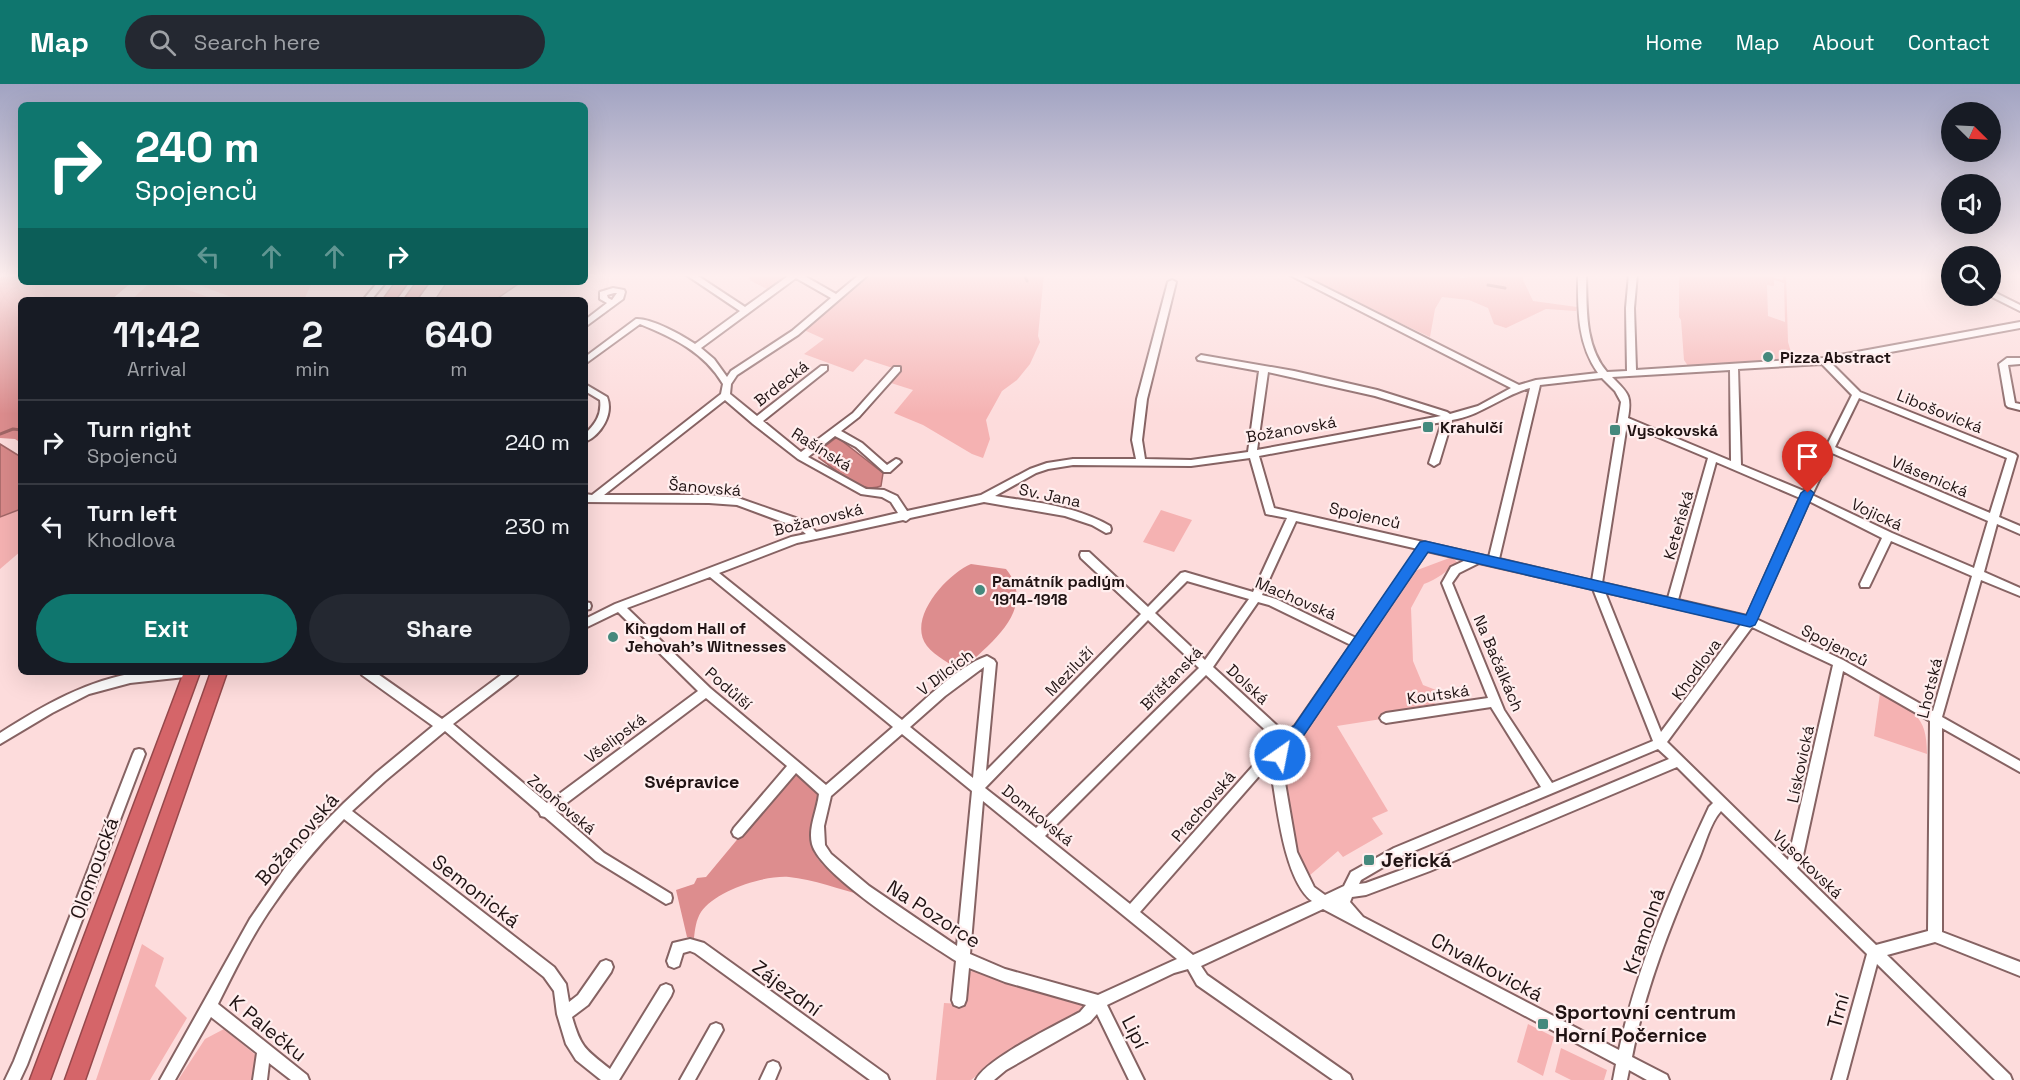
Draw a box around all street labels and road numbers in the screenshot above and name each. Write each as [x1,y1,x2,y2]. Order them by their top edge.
street label: Brdecká [750,356,813,411]
street label: Libošovická [1894,385,1986,438]
street label: Božanovská [1244,411,1338,448]
street label: Rašínská [788,423,856,476]
street label: Vlásenická [1888,451,1972,502]
street label: Šanovská [668,474,742,501]
street label: Sv. Jana [1017,479,1083,512]
street label: Keteňská [1659,488,1698,562]
street label: Vojická [1848,493,1906,535]
street label: Spojenců [1327,497,1403,534]
street label: Božanovská [771,498,865,541]
street label: Machovská [1252,572,1340,625]
street label: Na Bačálkách [1469,612,1528,715]
street label: Spojenců [1798,620,1872,671]
street label: Khodlova [1667,634,1726,704]
street label: Meziluží [1041,642,1098,701]
street label: Bříšťanská [1136,642,1207,715]
street label: V Dílcích [913,644,978,700]
street label: Lhotská [1912,656,1947,721]
street label: Dolská [1222,659,1273,709]
street label: Podůlší [701,662,757,715]
street label: Koutská [1406,680,1470,709]
street label: Všelipská [580,709,650,768]
street label: Lískovická [1782,723,1819,805]
street label: Prachovská [1167,766,1240,846]
street label: Zdoňovská [523,770,600,839]
street label: Domkovská [997,780,1078,851]
street label: Božanovská [250,787,344,891]
street label: Olomoucká [64,814,124,922]
street label: Vysokovská [1768,826,1847,903]
street label: Semonická [427,848,525,934]
street label: Na Pozorce [882,874,986,954]
street label: Kramolná [1617,885,1671,977]
street label: Chvalkovická [1426,927,1548,1007]
street label: Zájezdní [747,954,827,1022]
street label: K Palečku [224,989,312,1067]
street label: Trní [1821,991,1855,1031]
street label: Lipí [1116,1011,1154,1053]

